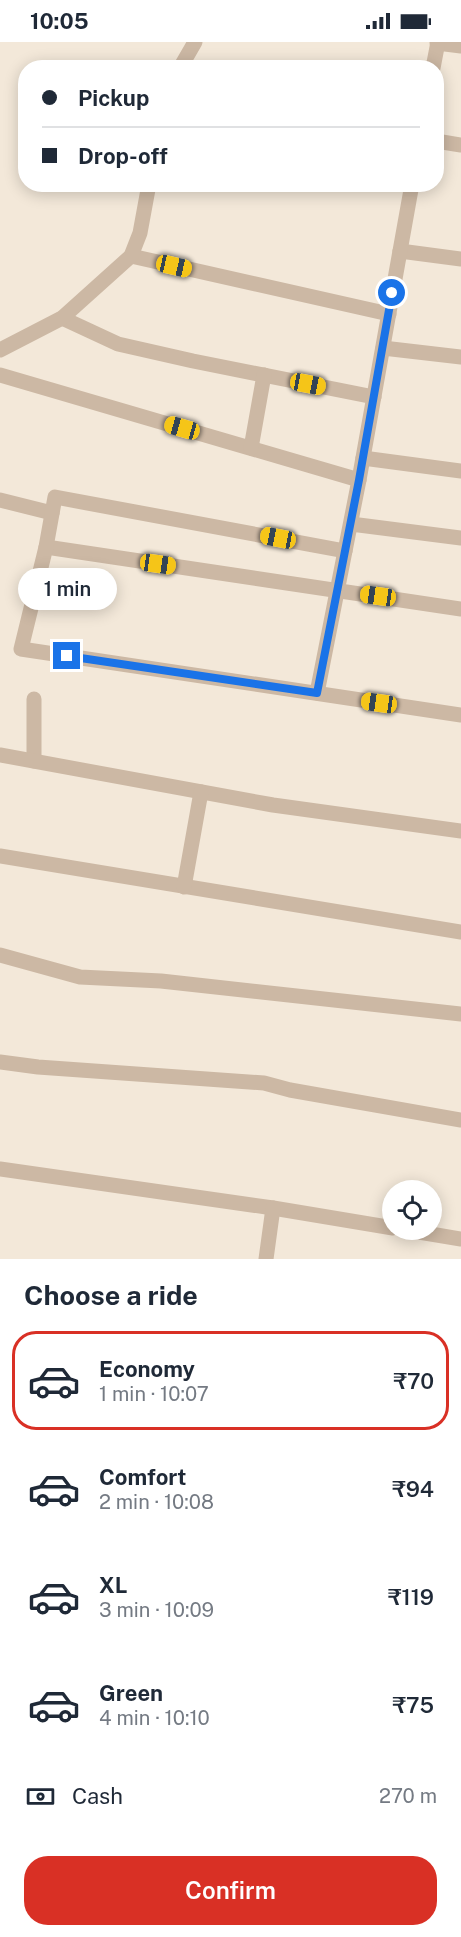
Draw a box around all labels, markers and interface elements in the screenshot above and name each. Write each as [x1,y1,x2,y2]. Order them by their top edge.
text: 10:05 [30,8,89,34]
text: Pickup [78,85,149,111]
text: Drop-off [78,143,168,169]
car [154,253,194,279]
route start [378,279,405,306]
car [289,372,327,396]
car [162,414,202,442]
car [259,526,297,550]
car [139,553,177,575]
callout: 1 min [17,569,116,611]
text: 1 min [44,577,91,601]
car [359,585,397,607]
route end [53,642,80,669]
car [360,692,398,714]
map controls [382,1180,442,1240]
button: locate [382,1180,442,1240]
text: Choose a ride [24,1279,198,1311]
icon: car [27,1354,81,1408]
text: Economy [99,1356,195,1382]
text: ₹70 [393,1368,434,1394]
text: 1 min · 10:07 [99,1382,209,1406]
icon: car [27,1462,81,1516]
text: Comfort [99,1464,186,1490]
text: ₹94 [392,1476,434,1502]
text: 2 min · 10:08 [99,1490,214,1514]
icon: car [27,1570,81,1624]
text: XL [99,1572,127,1598]
text: ₹119 [388,1584,434,1610]
text: 3 min · 10:09 [99,1598,214,1622]
icon: car [27,1678,81,1732]
text: Green [99,1680,163,1706]
text: ₹75 [392,1692,434,1718]
text: 4 min · 10:10 [99,1706,210,1730]
icon: cash [24,1780,57,1813]
text: Cash [72,1783,123,1809]
text: 270 m [379,1784,437,1808]
button: Confirm [24,1856,437,1925]

